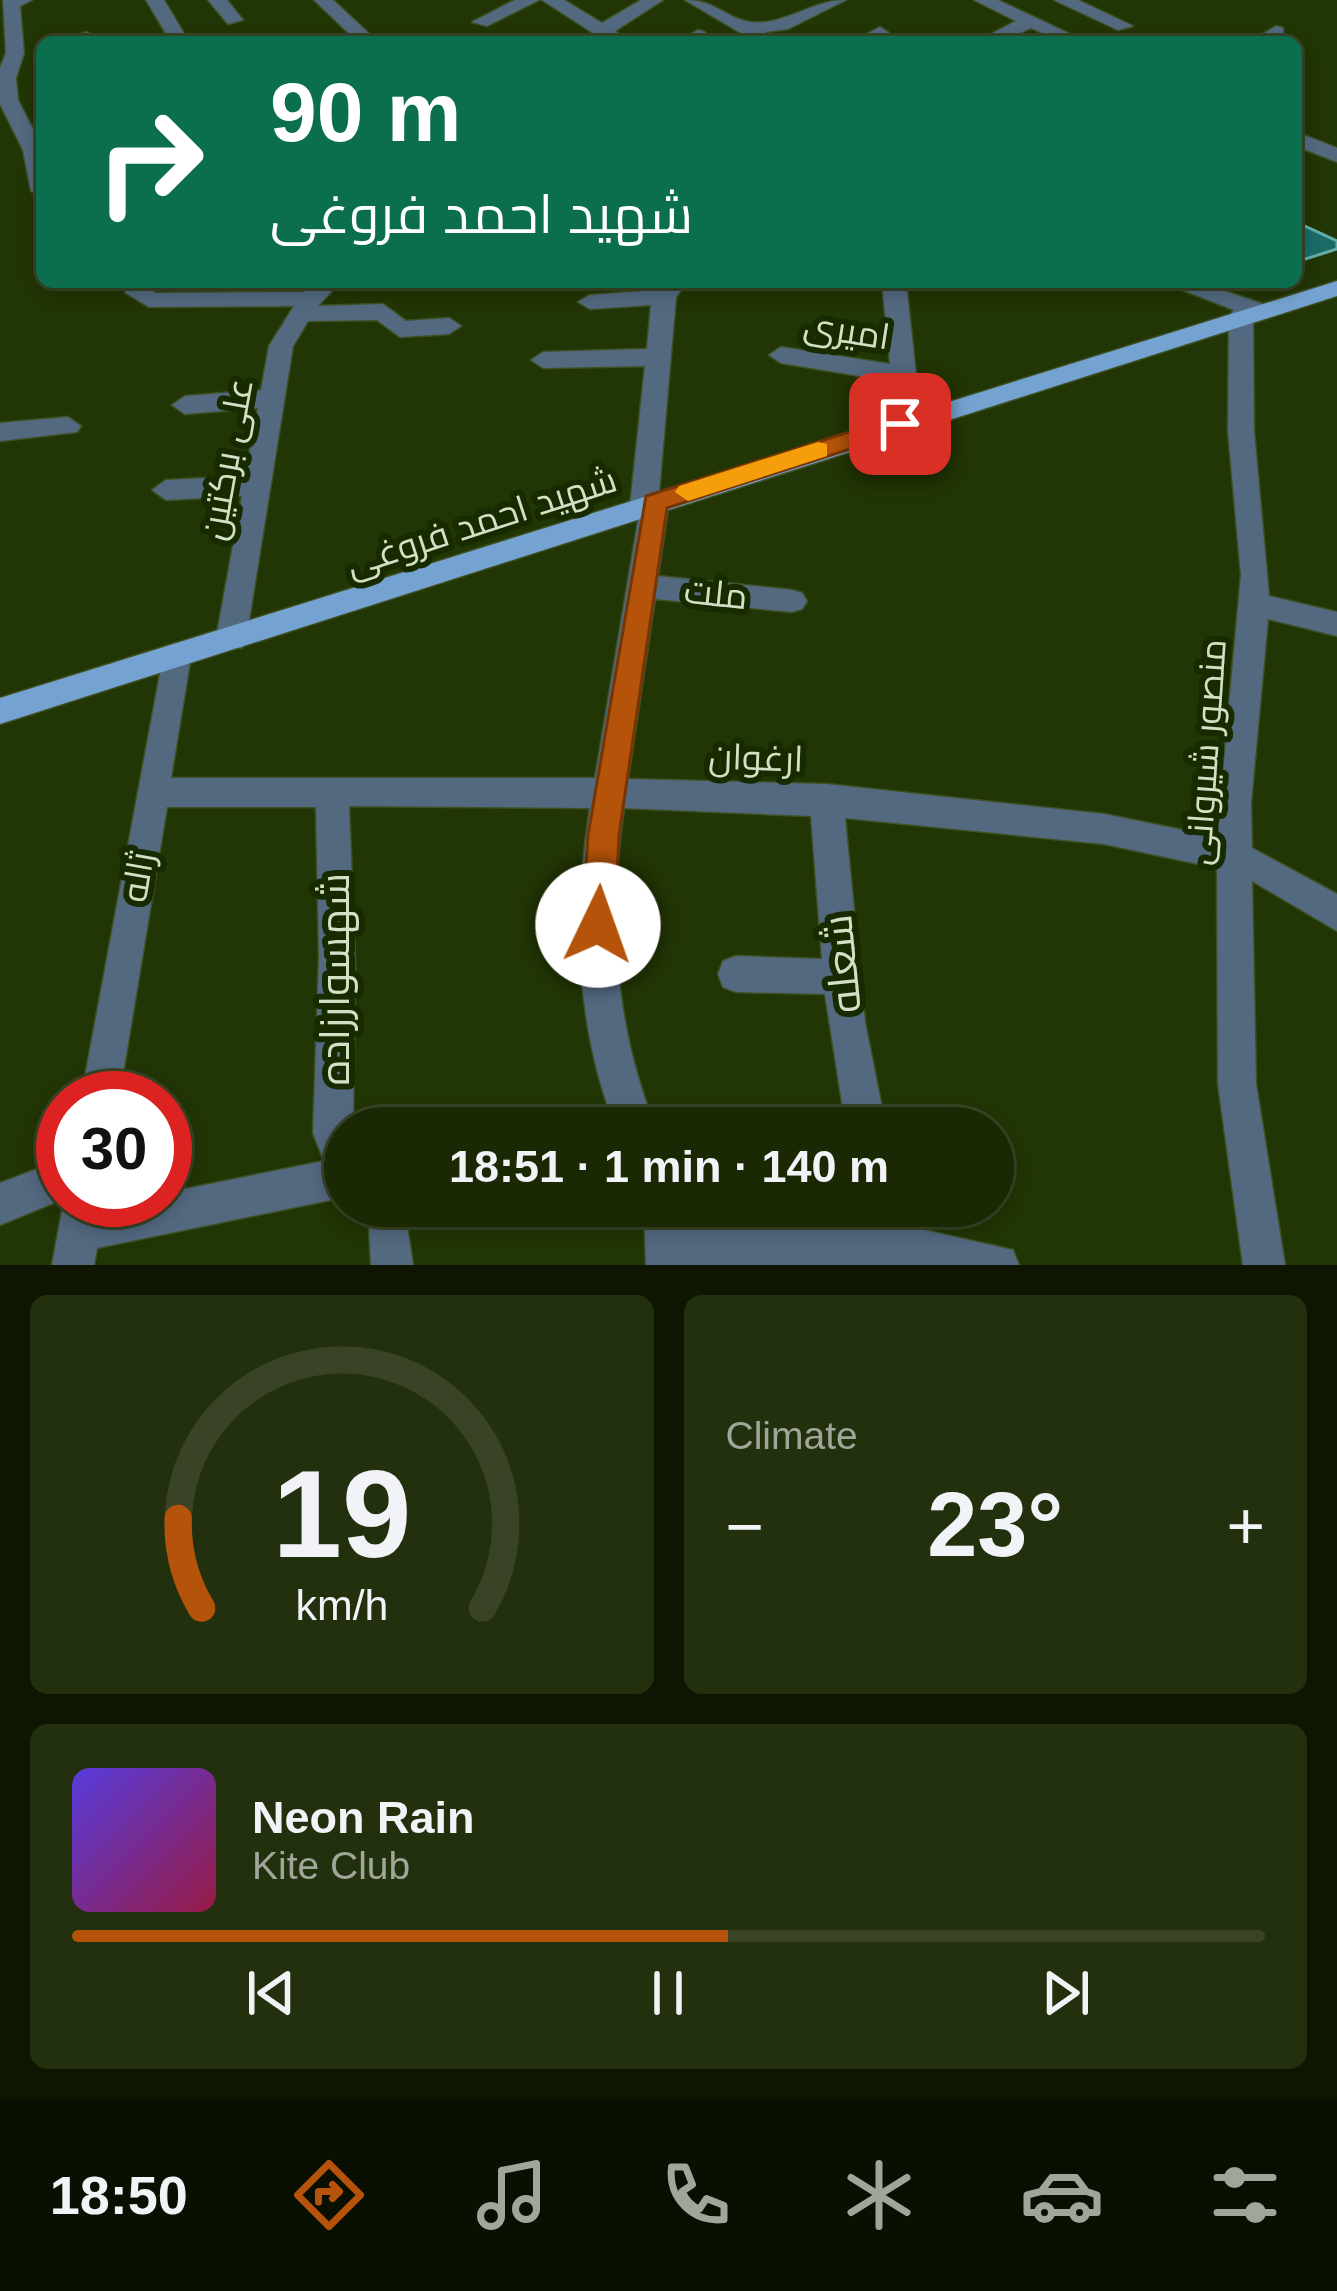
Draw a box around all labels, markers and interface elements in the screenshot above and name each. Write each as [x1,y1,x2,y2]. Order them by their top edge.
text: 90 m [270,65,461,159]
icon: right [72,84,228,240]
text: شهید احمد فروغی [270,184,693,244]
street label: امیری [801,303,893,358]
pin [849,373,951,475]
street label: علی برکتین [192,375,262,543]
icon: arrive [867,391,933,457]
street label: شهید احمد فروغی [341,458,622,585]
street label: ملت [682,570,750,617]
street label: منصور شیروانی [1177,638,1235,867]
street label: ارغوان [708,735,804,781]
street label: ژاله [113,848,162,905]
position arrow [535,862,661,988]
street label: شهسوارزاده [311,873,359,1085]
street label: شعله [813,912,870,1015]
speed limit sign: 30 [36,1071,192,1227]
text: 18:51 · 1 min · 140 m [449,1141,889,1192]
text: Climate [726,1414,858,1457]
text: 19 [272,1444,411,1583]
text: 23° [927,1475,1063,1575]
text: − [726,1489,764,1563]
text: + [1226,1489,1265,1563]
text: km/h [295,1580,388,1628]
text: Neon Rain [252,1792,475,1843]
text: Kite Club [252,1844,410,1887]
icon: previous [238,1960,304,2026]
icon: pause [635,1960,701,2026]
icon: next [1033,1960,1099,2026]
icon: directions [287,2153,371,2237]
icon: music [470,2153,554,2237]
icon: phone [654,2153,738,2237]
icon: climate [837,2153,921,2237]
icon: car [1020,2153,1104,2237]
icon: filters [1203,2153,1287,2237]
text: 18:50 [50,2165,188,2225]

